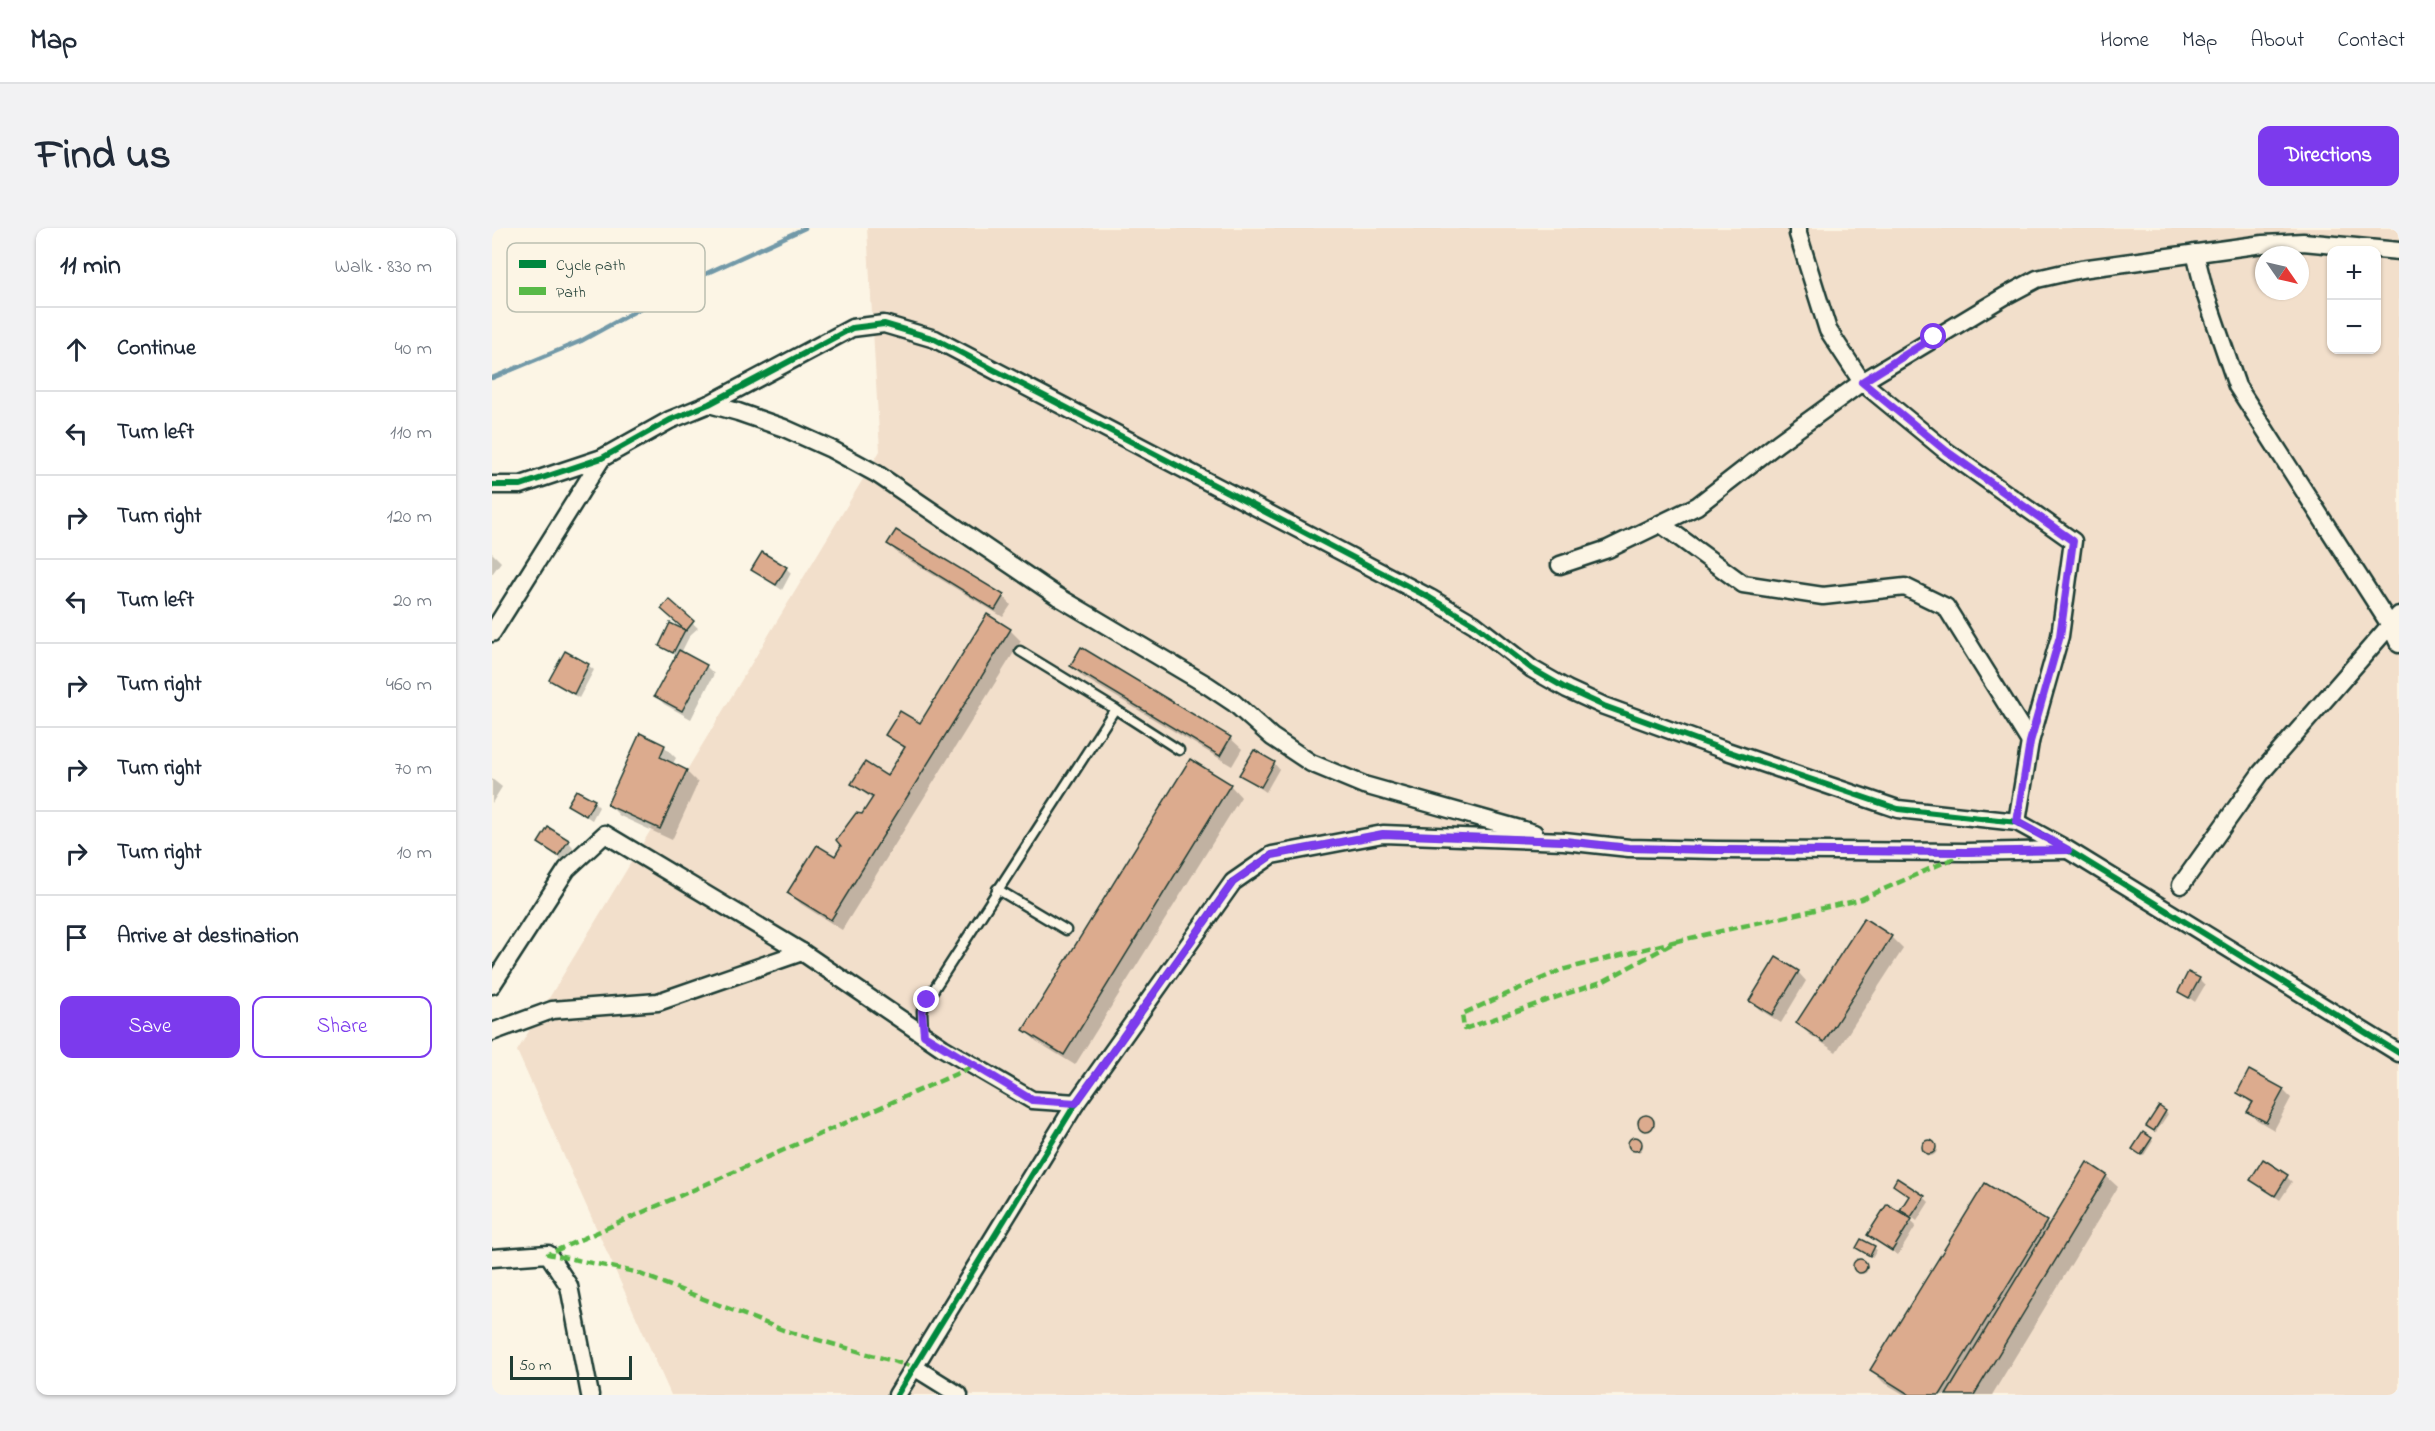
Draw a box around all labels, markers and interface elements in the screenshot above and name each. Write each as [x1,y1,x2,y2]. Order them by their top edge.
text: Map [30,21,77,62]
text: Home [2100,26,2149,56]
text: Map [2182,26,2217,56]
text: About [2250,26,2304,56]
text: Contact [2337,26,2405,56]
text: Find us [36,126,171,187]
button: Directions [2258,126,2399,186]
legend [507,243,705,312]
north arrow [2255,246,2309,300]
map controls [2327,246,2381,354]
button: + [2327,246,2381,300]
text: 11 min [60,248,121,286]
text: Walk · 830 m [334,253,432,282]
text: Cycle path [556,254,625,278]
text: Path [556,281,586,305]
button: − [2327,300,2381,354]
route start [1920,323,1946,349]
icon: ahead [60,333,93,366]
text: Continue [117,333,196,365]
text: 40 m [395,335,432,364]
icon: left [60,417,93,450]
text: Turn left [117,417,194,449]
text: 110 m [390,419,432,448]
icon: right [60,501,93,534]
text: Turn right [117,501,202,533]
text: 120 m [387,503,432,532]
icon: left [60,585,93,618]
text: Turn left [117,585,194,617]
text: 20 m [393,587,432,616]
icon: right [60,669,93,702]
text: Turn right [117,669,202,701]
text: 460 m [386,671,432,700]
icon: right [60,753,93,786]
text: Turn right [117,753,202,785]
text: 70 m [395,755,432,784]
icon: right [60,837,93,870]
text: Turn right [117,837,202,869]
text: 10 m [396,839,432,868]
icon: arrive [60,921,93,954]
text: Arrive at destination [117,921,299,953]
route end [913,986,939,1012]
button: Save [60,996,240,1058]
button: Share [252,996,432,1058]
scale bar [510,1353,632,1380]
text: 50 m [519,1354,551,1378]

